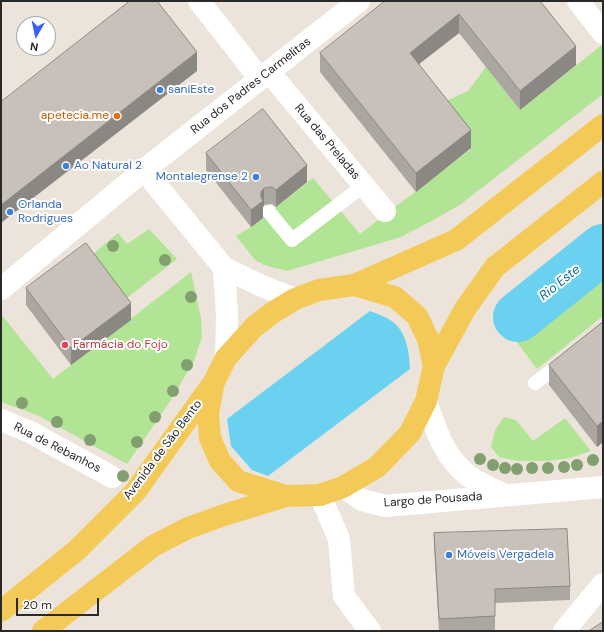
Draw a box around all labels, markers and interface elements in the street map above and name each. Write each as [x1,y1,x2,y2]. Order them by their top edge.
north arrow [16,16,56,56]
street label: Rua dos Padres Carmelitas [188,35,314,137]
text: N [29,39,39,54]
place label: saniEste [168,83,214,97]
marker: saniEste [155,85,165,95]
street label: Rua das Preladas [291,101,363,183]
place label: apetecia.me [41,109,109,123]
marker: apetecia.me [112,111,122,121]
place label: Ao Natural 2 [74,159,142,173]
marker: Ao Natural 2 [61,161,71,171]
place label: Montalegrense 2 [156,170,248,184]
marker: Montalegrense 2 [251,172,261,182]
place label: Orlanda Rodrigues [18,198,73,226]
marker: Orlanda Rodrigues [5,207,15,217]
water label: Rio Este [536,262,584,304]
place label: Farmácia do Fojo [73,338,168,352]
marker: Farmácia do Fojo [60,340,70,350]
street label: Avenida de São Bento [121,397,205,503]
street label: Rua de Rebanhos [11,420,103,476]
street label: Largo de Pousada [383,489,483,511]
place label: Móveis Vergadela [457,548,554,562]
marker: Móveis Vergadela [444,550,454,560]
scale bar [18,590,101,616]
text: 20 m [23,597,52,613]

